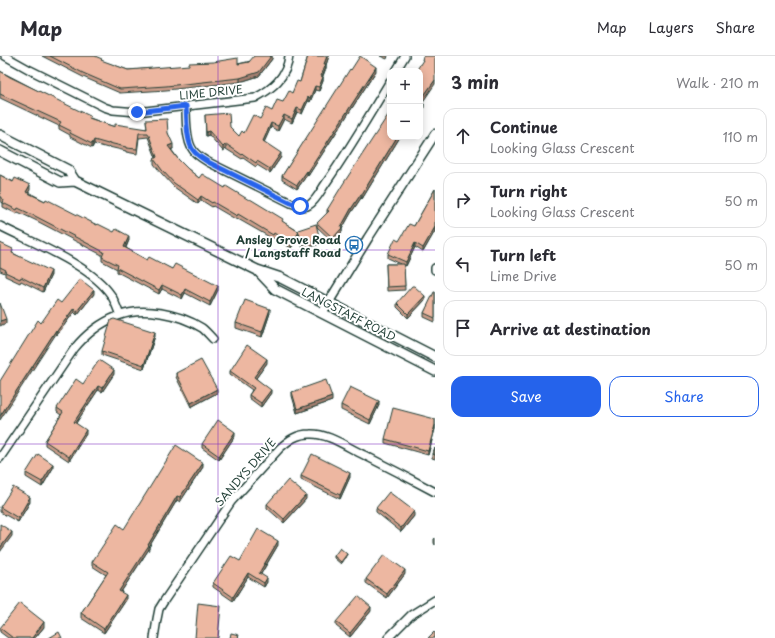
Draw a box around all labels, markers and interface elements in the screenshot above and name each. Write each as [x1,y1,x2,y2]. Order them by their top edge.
text: Map [20,14,62,42]
text: Map [597,17,627,38]
text: Layers [649,17,694,38]
text: Share [716,17,755,38]
map controls [387,68,423,140]
button: + [387,68,423,104]
text: 3 min [451,69,499,95]
text: Walk · 210 m [676,73,759,92]
street label: LIME DRIVE [178,80,244,104]
route end [128,103,146,121]
button: − [387,104,423,140]
text: Continue [490,115,558,138]
icon: ahead [452,125,474,147]
text: 110 m [723,127,758,146]
text: Looking Glass Crescent [490,138,635,157]
text: Turn right [490,179,567,202]
icon: right [452,189,474,211]
text: 50 m [724,191,758,210]
route start [291,197,309,215]
text: Looking Glass Crescent [490,202,635,221]
place label: Ansley Grove Road / Langstaff Road [236,231,341,261]
bus stop icon: Ansley Grove Road / Langstaff Road [344,235,364,255]
text: Turn left [490,243,556,266]
icon: left [452,253,474,275]
text: 50 m [724,255,758,274]
text: Lime Drive [490,266,557,285]
street label: LANGSTAFF ROAD [299,283,399,345]
icon: arrive [452,317,474,339]
text: Arrive at destination [490,317,651,340]
button: Save [451,376,601,417]
button: Share [609,376,759,417]
street label: SANDYS DRIVE [210,434,280,510]

